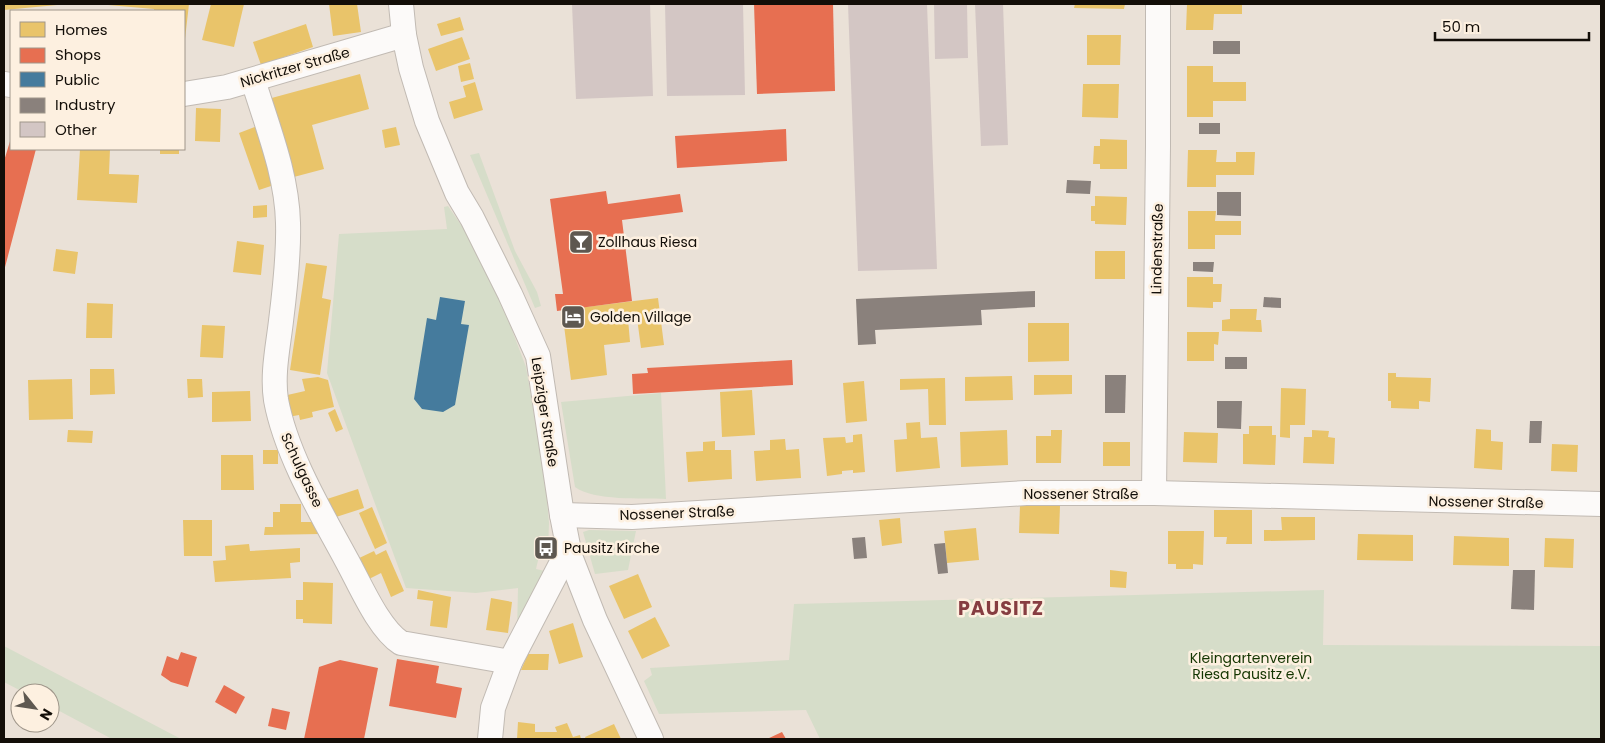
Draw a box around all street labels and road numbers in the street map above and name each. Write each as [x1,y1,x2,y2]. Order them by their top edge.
street label: Nickritzer Straße [238,42,352,92]
street label: Lindenstraße [1146,203,1168,295]
street label: Leipziger Straße [526,356,564,469]
street label: Schulgasse [276,429,328,511]
street label: Nossener Straße [1024,484,1139,504]
street label: Nossener Straße [1428,491,1544,513]
street label: Nossener Straße [619,501,735,525]

